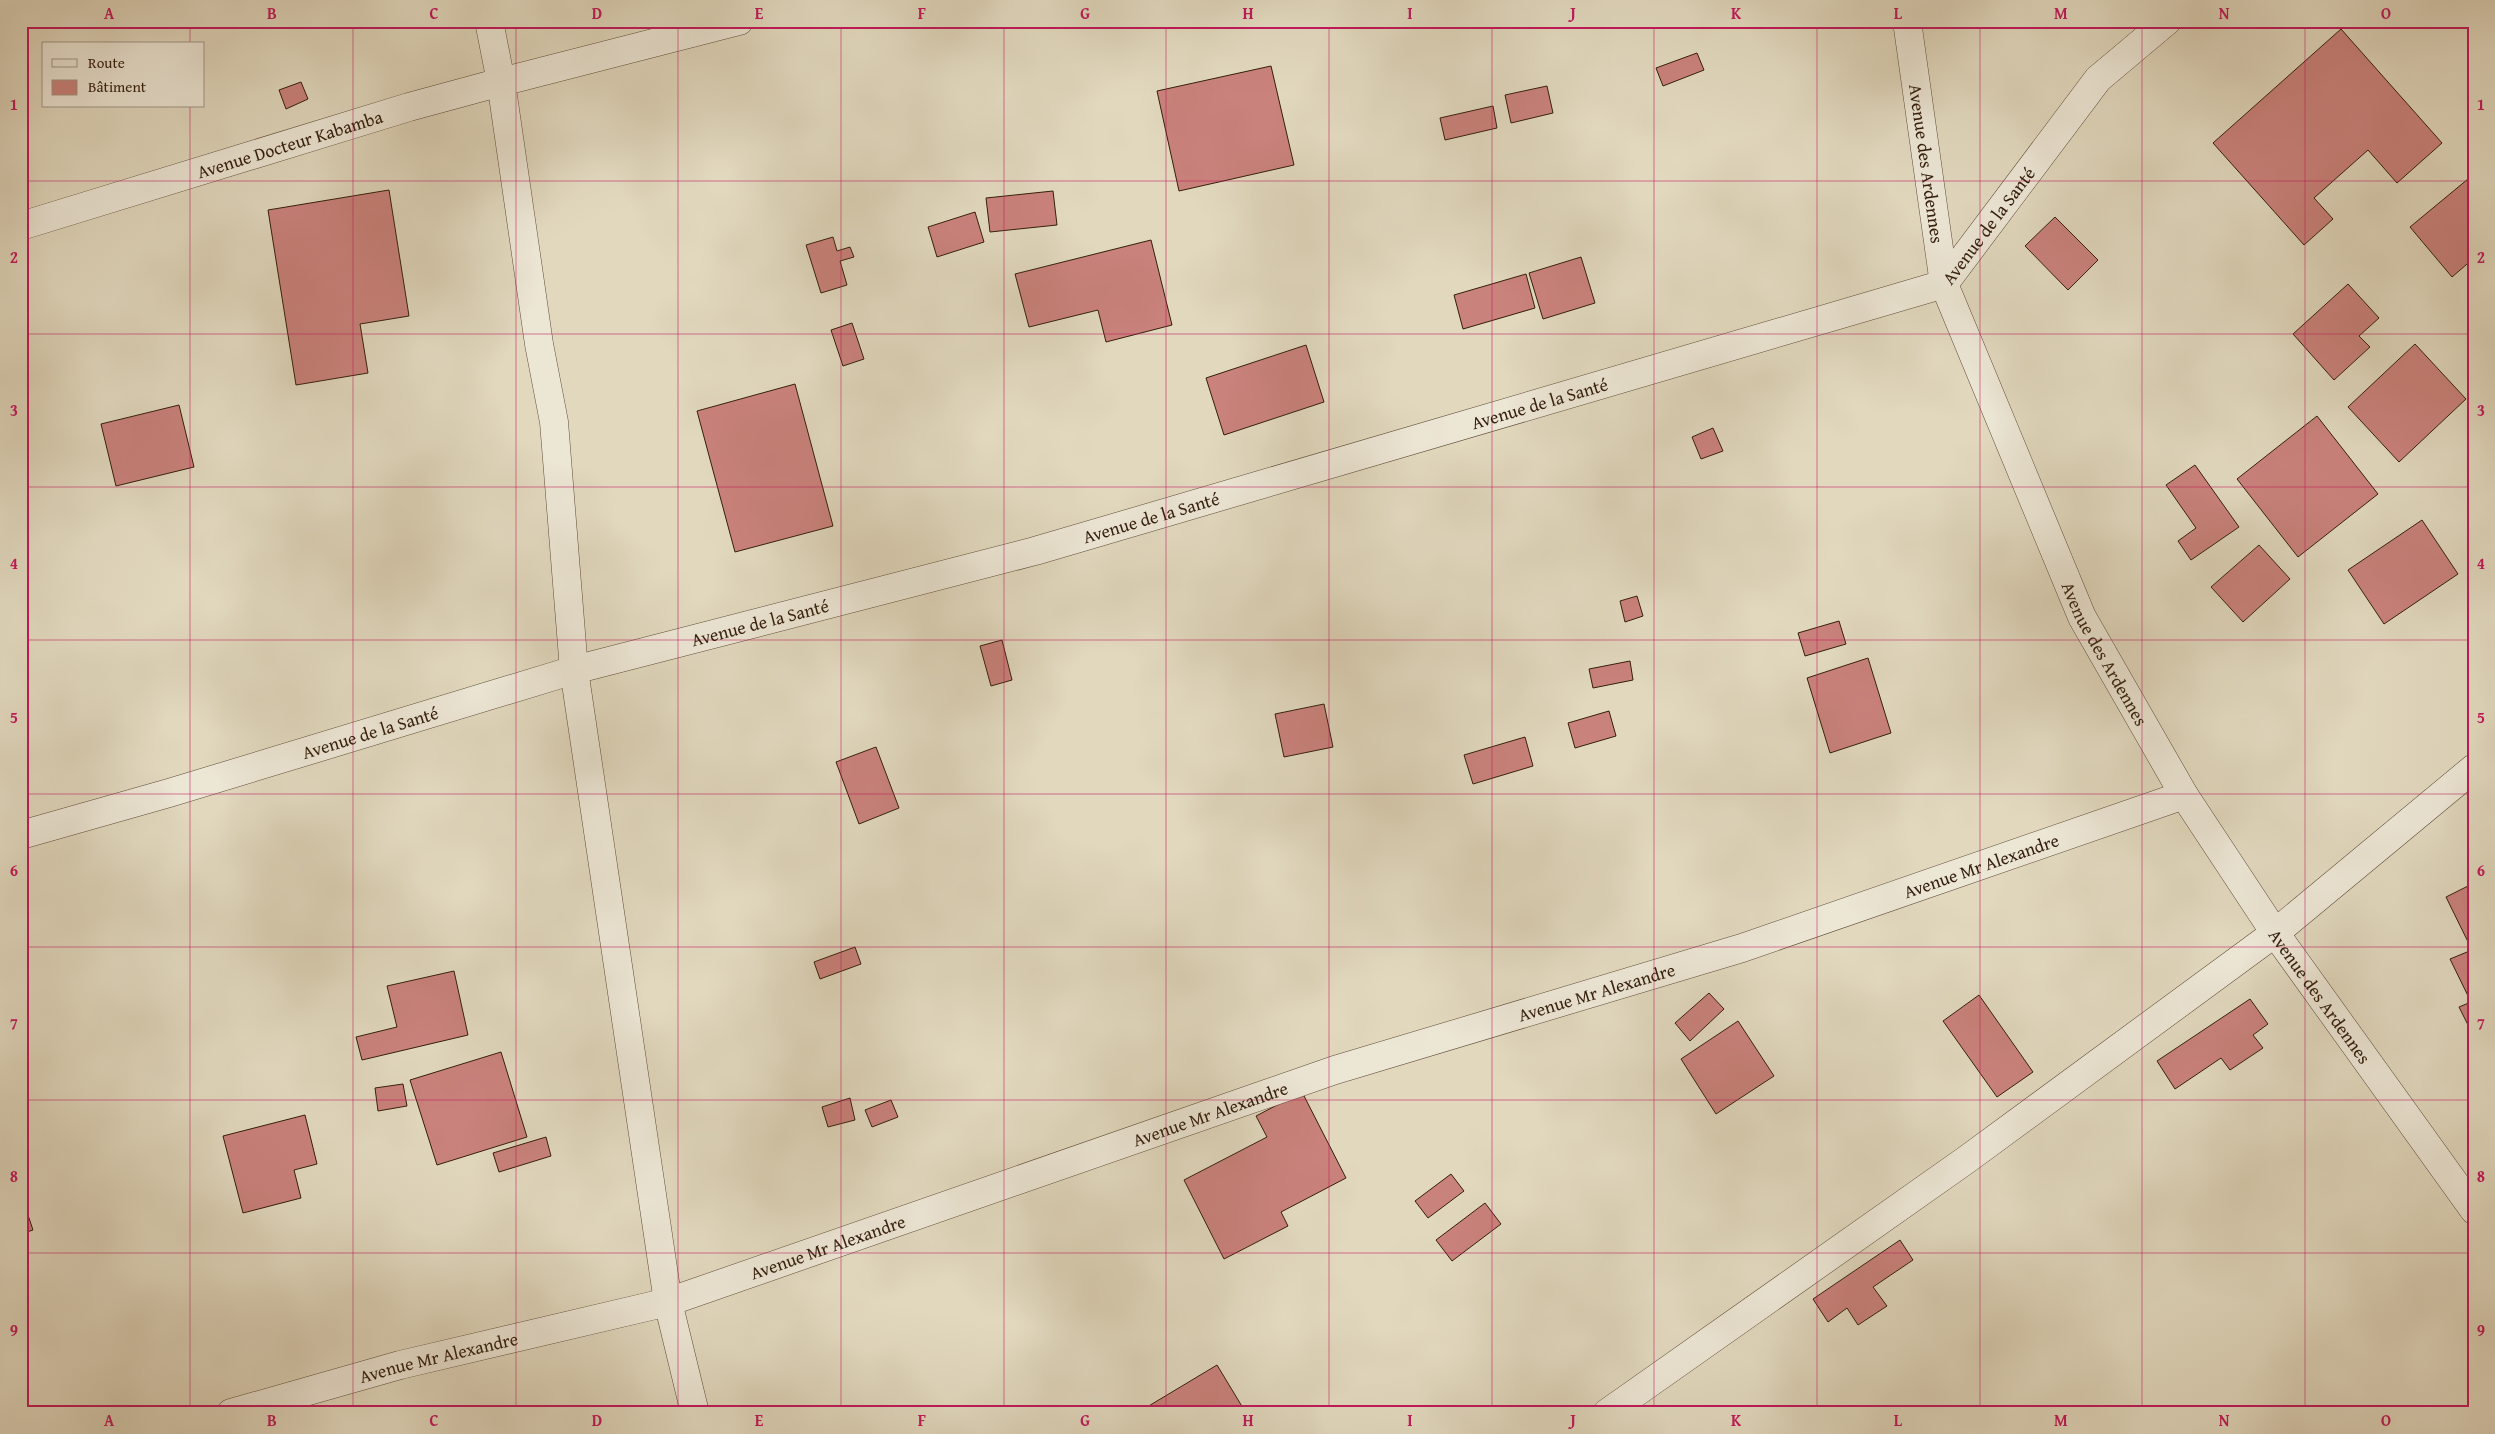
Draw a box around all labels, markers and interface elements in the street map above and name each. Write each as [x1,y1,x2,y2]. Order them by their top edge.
text: A [104,1,115,25]
text: B [267,1,277,25]
text: C [429,1,439,25]
text: D [592,1,602,25]
text: E [755,1,764,25]
text: F [918,1,926,25]
text: G [1080,1,1090,25]
text: H [1242,1,1254,25]
text: I [1407,1,1413,25]
text: J [1567,1,1576,25]
text: K [1731,1,1742,25]
text: L [1894,1,1903,25]
text: M [2054,1,2068,25]
text: N [2219,1,2230,25]
text: O [2381,1,2391,25]
legend [42,42,205,108]
text: Route [88,52,125,73]
text: Bâtiment [88,76,147,97]
street label: Avenue des Ardennes [1903,82,1952,245]
text: 1 [10,92,18,116]
text: 1 [2477,92,2485,116]
street label: Avenue Docteur Kabamba [193,102,386,185]
street label: Avenue de la Santé [1935,161,2041,290]
text: 2 [10,245,18,269]
text: 2 [2477,245,2485,269]
street label: Avenue de la Santé [1468,370,1611,436]
text: 3 [10,398,18,422]
text: 3 [2477,398,2485,422]
street label: Avenue de la Santé [1079,484,1222,550]
text: 4 [10,551,18,575]
text: 4 [2477,551,2485,575]
street label: Avenue des Ardennes [2055,577,2155,731]
street label: Avenue de la Santé [688,591,832,653]
street label: Avenue de la Santé [299,699,442,765]
text: 5 [10,705,18,729]
text: 5 [2477,705,2485,729]
street label: Avenue Mr Alexandre [1900,826,2062,905]
text: 6 [10,858,18,882]
text: 6 [2477,858,2485,882]
street label: Avenue des Ardennes [2262,923,2378,1069]
street label: Avenue Mr Alexandre [1515,955,1678,1028]
text: 7 [10,1011,18,1035]
text: 7 [2477,1011,2485,1035]
street label: Avenue Mr Alexandre [1129,1074,1291,1153]
text: 8 [10,1164,18,1188]
text: 8 [2477,1164,2485,1188]
street label: Avenue Mr Alexandre [746,1207,909,1286]
text: 9 [10,1318,18,1342]
text: 9 [2477,1318,2485,1342]
street label: Avenue Mr Alexandre [356,1324,521,1389]
text: A [104,1408,115,1432]
text: B [267,1408,277,1432]
text: C [429,1408,439,1432]
text: D [592,1408,602,1432]
text: E [755,1408,764,1432]
text: F [918,1408,926,1432]
text: G [1080,1408,1090,1432]
text: H [1242,1408,1254,1432]
text: I [1407,1408,1413,1432]
text: J [1567,1408,1576,1432]
text: K [1731,1408,1742,1432]
text: L [1894,1408,1903,1432]
text: M [2054,1408,2068,1432]
text: N [2219,1408,2230,1432]
text: O [2381,1408,2391,1432]

